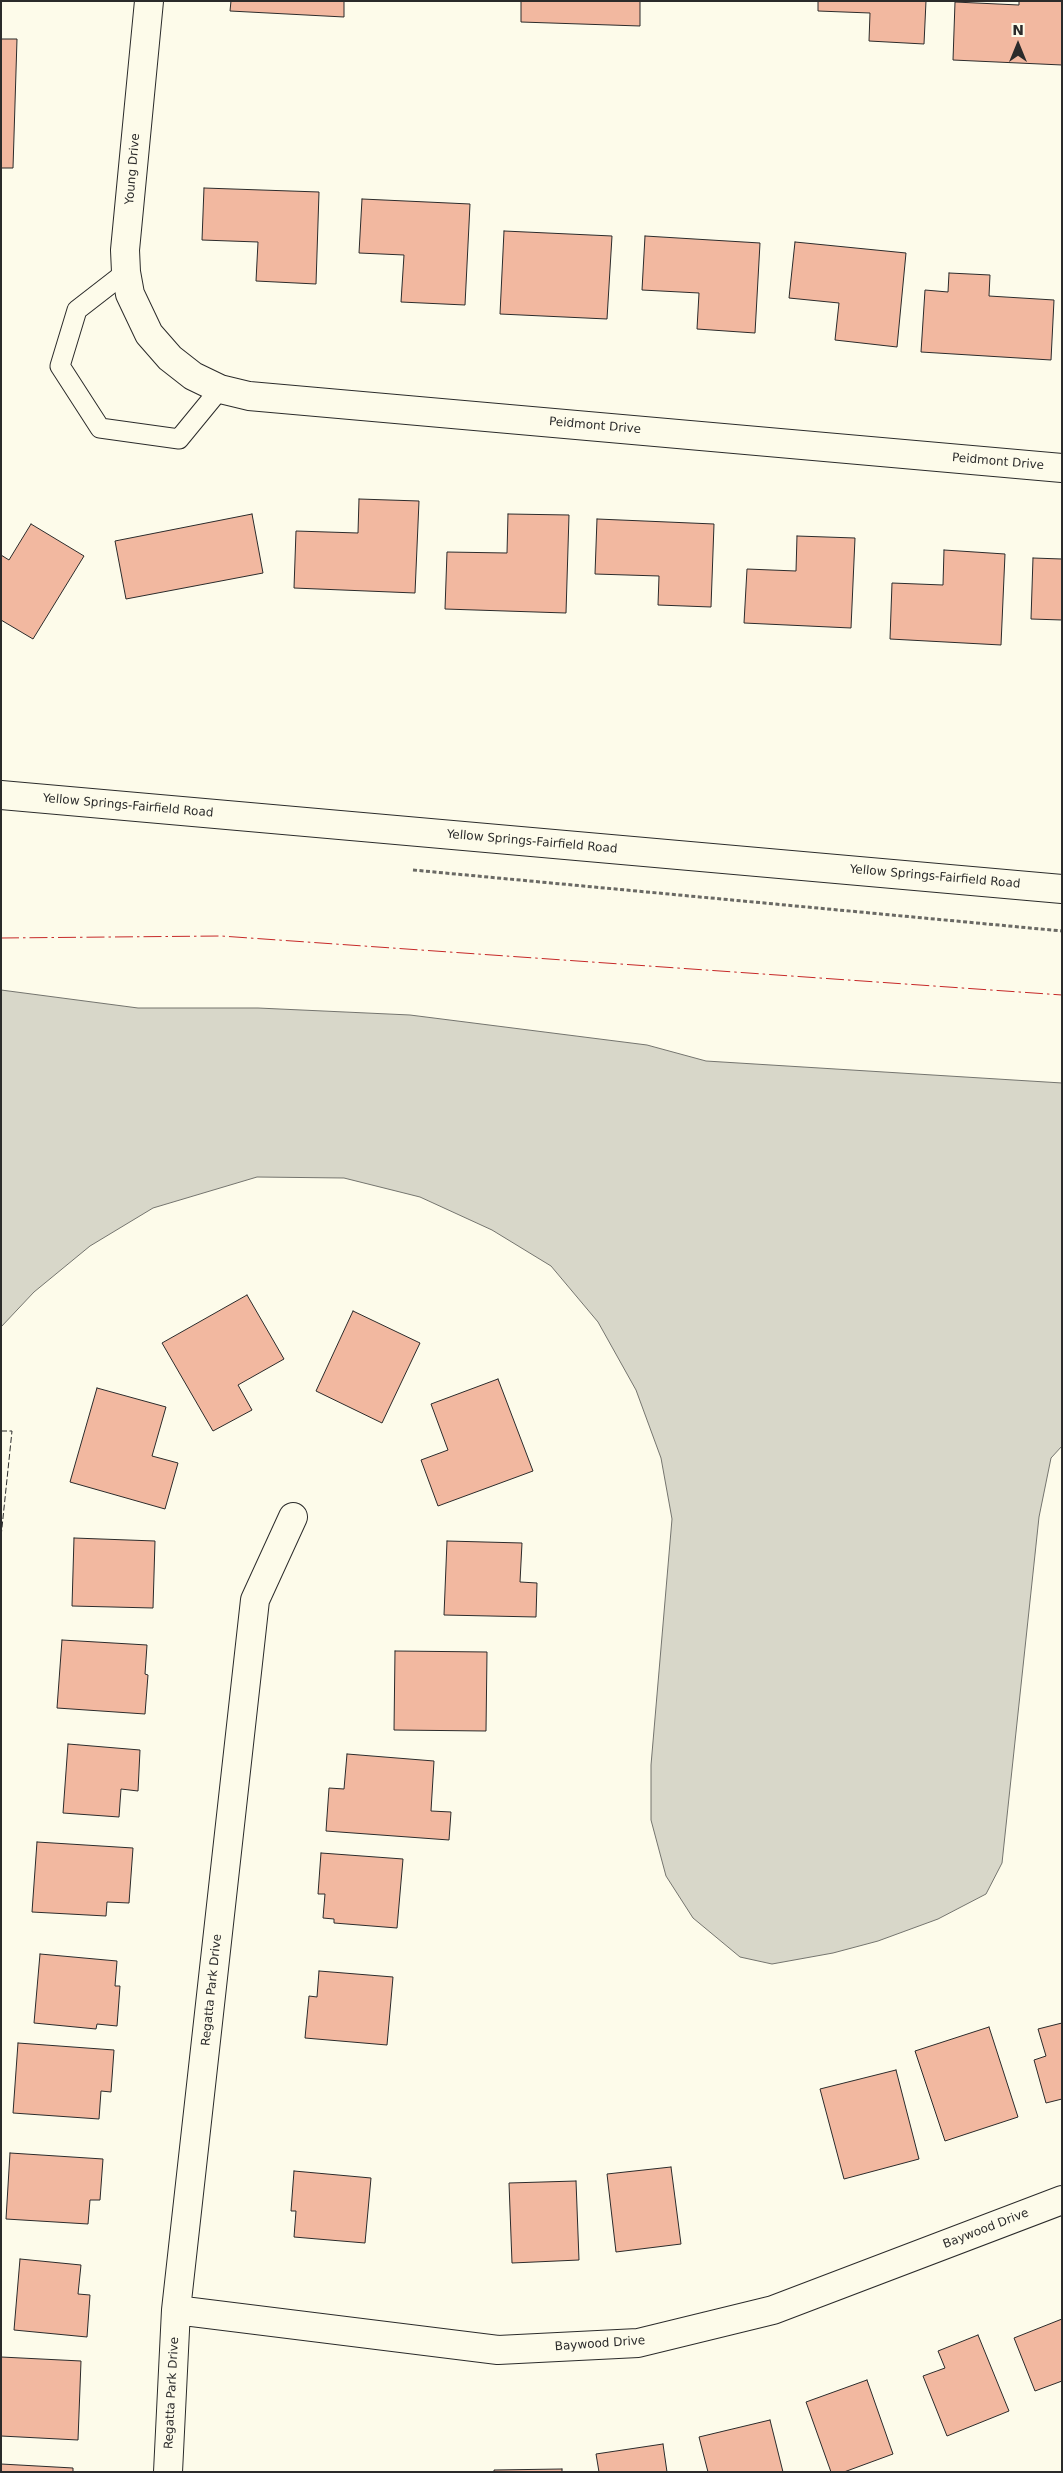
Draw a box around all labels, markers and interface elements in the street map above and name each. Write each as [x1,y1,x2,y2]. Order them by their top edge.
north arrow [993,20,1043,70]
text: N [1012,22,1024,38]
street label: Young Drive [123,133,143,205]
street label: Peidmont Drive [548,415,642,437]
street label: Peidmont Drive [951,451,1045,473]
street label: Yellow Springs-Fairfield Road [42,791,214,821]
street label: Yellow Springs-Fairfield Road [446,827,618,857]
street label: Yellow Springs-Fairfield Road [849,862,1021,892]
street label: Regatta Park Drive [199,1933,225,2047]
street label: Baywood Drive [941,2206,1031,2252]
street label: Baywood Drive [554,2334,646,2354]
street label: Regatta Park Drive [162,2336,182,2450]

